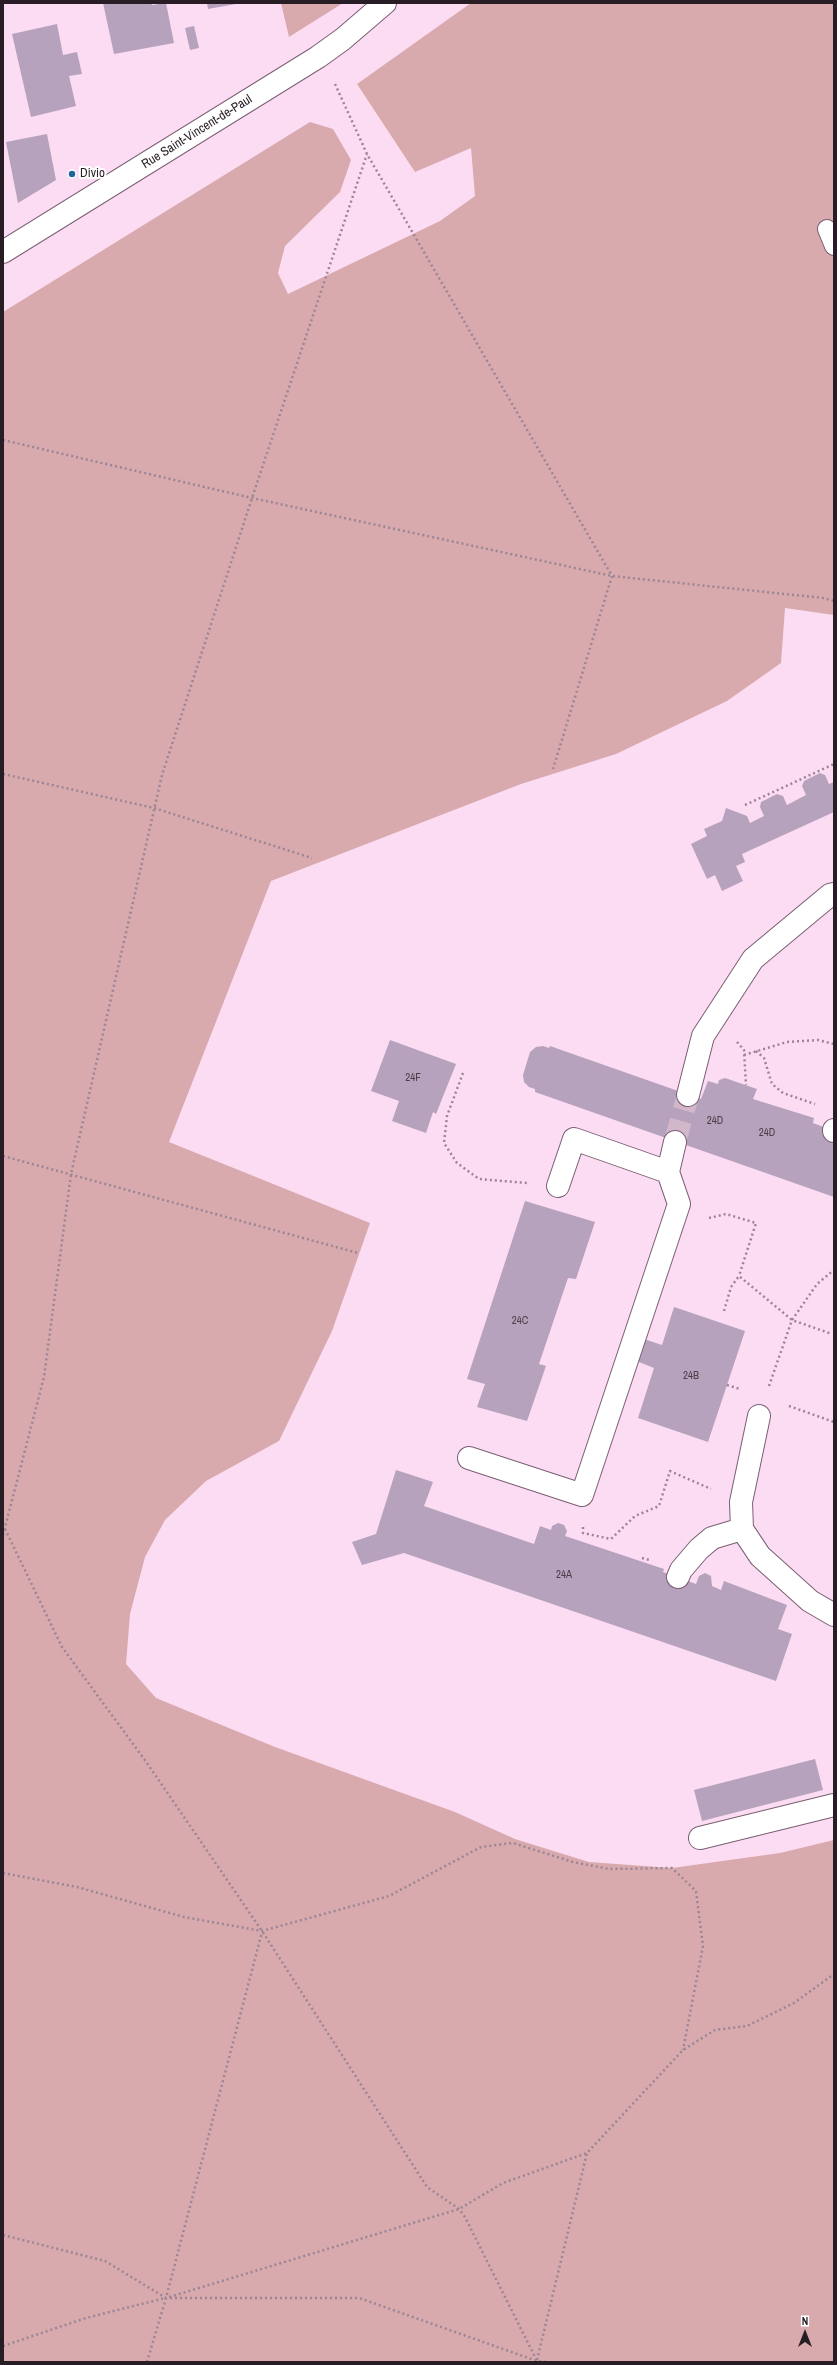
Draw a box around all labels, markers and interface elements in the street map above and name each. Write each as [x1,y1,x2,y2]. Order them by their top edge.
street label: Rue Saint-Vincent-de-Paul [139,92,255,172]
place label: Divio [80,166,105,182]
marker: Divio [67,169,77,179]
house number: 24F [405,1071,421,1085]
house number: 24D [707,1114,723,1128]
house number: 24D [759,1126,775,1140]
house number: 24C [512,1314,528,1328]
house number: 24B [683,1369,699,1383]
house number: 24A [556,1568,572,1582]
north arrow [785,2313,825,2353]
text: N [802,2314,808,2328]

